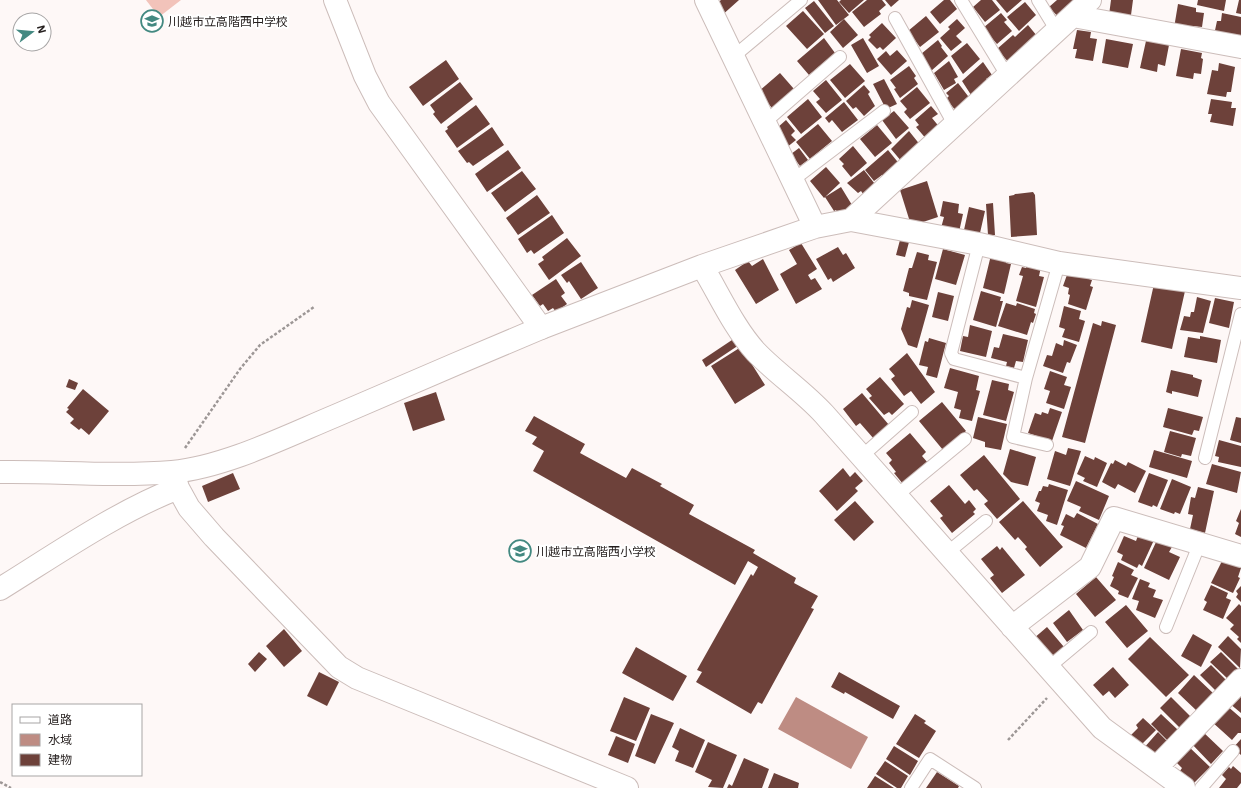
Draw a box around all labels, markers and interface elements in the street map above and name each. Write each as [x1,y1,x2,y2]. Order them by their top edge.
school or university icon: 川越市立高階西中学校 [139,8,165,34]
north arrow [12,12,52,52]
place label: 川越市立高階西中学校 [168,14,288,29]
text: N [34,23,49,35]
school or university icon: 川越市立高階西小学校 [507,538,533,564]
place label: 川越市立高階西小学校 [536,544,656,559]
legend [12,704,142,776]
text: 道路 [48,712,72,727]
text: 水域 [48,732,72,747]
text: 建物 [48,752,72,767]

